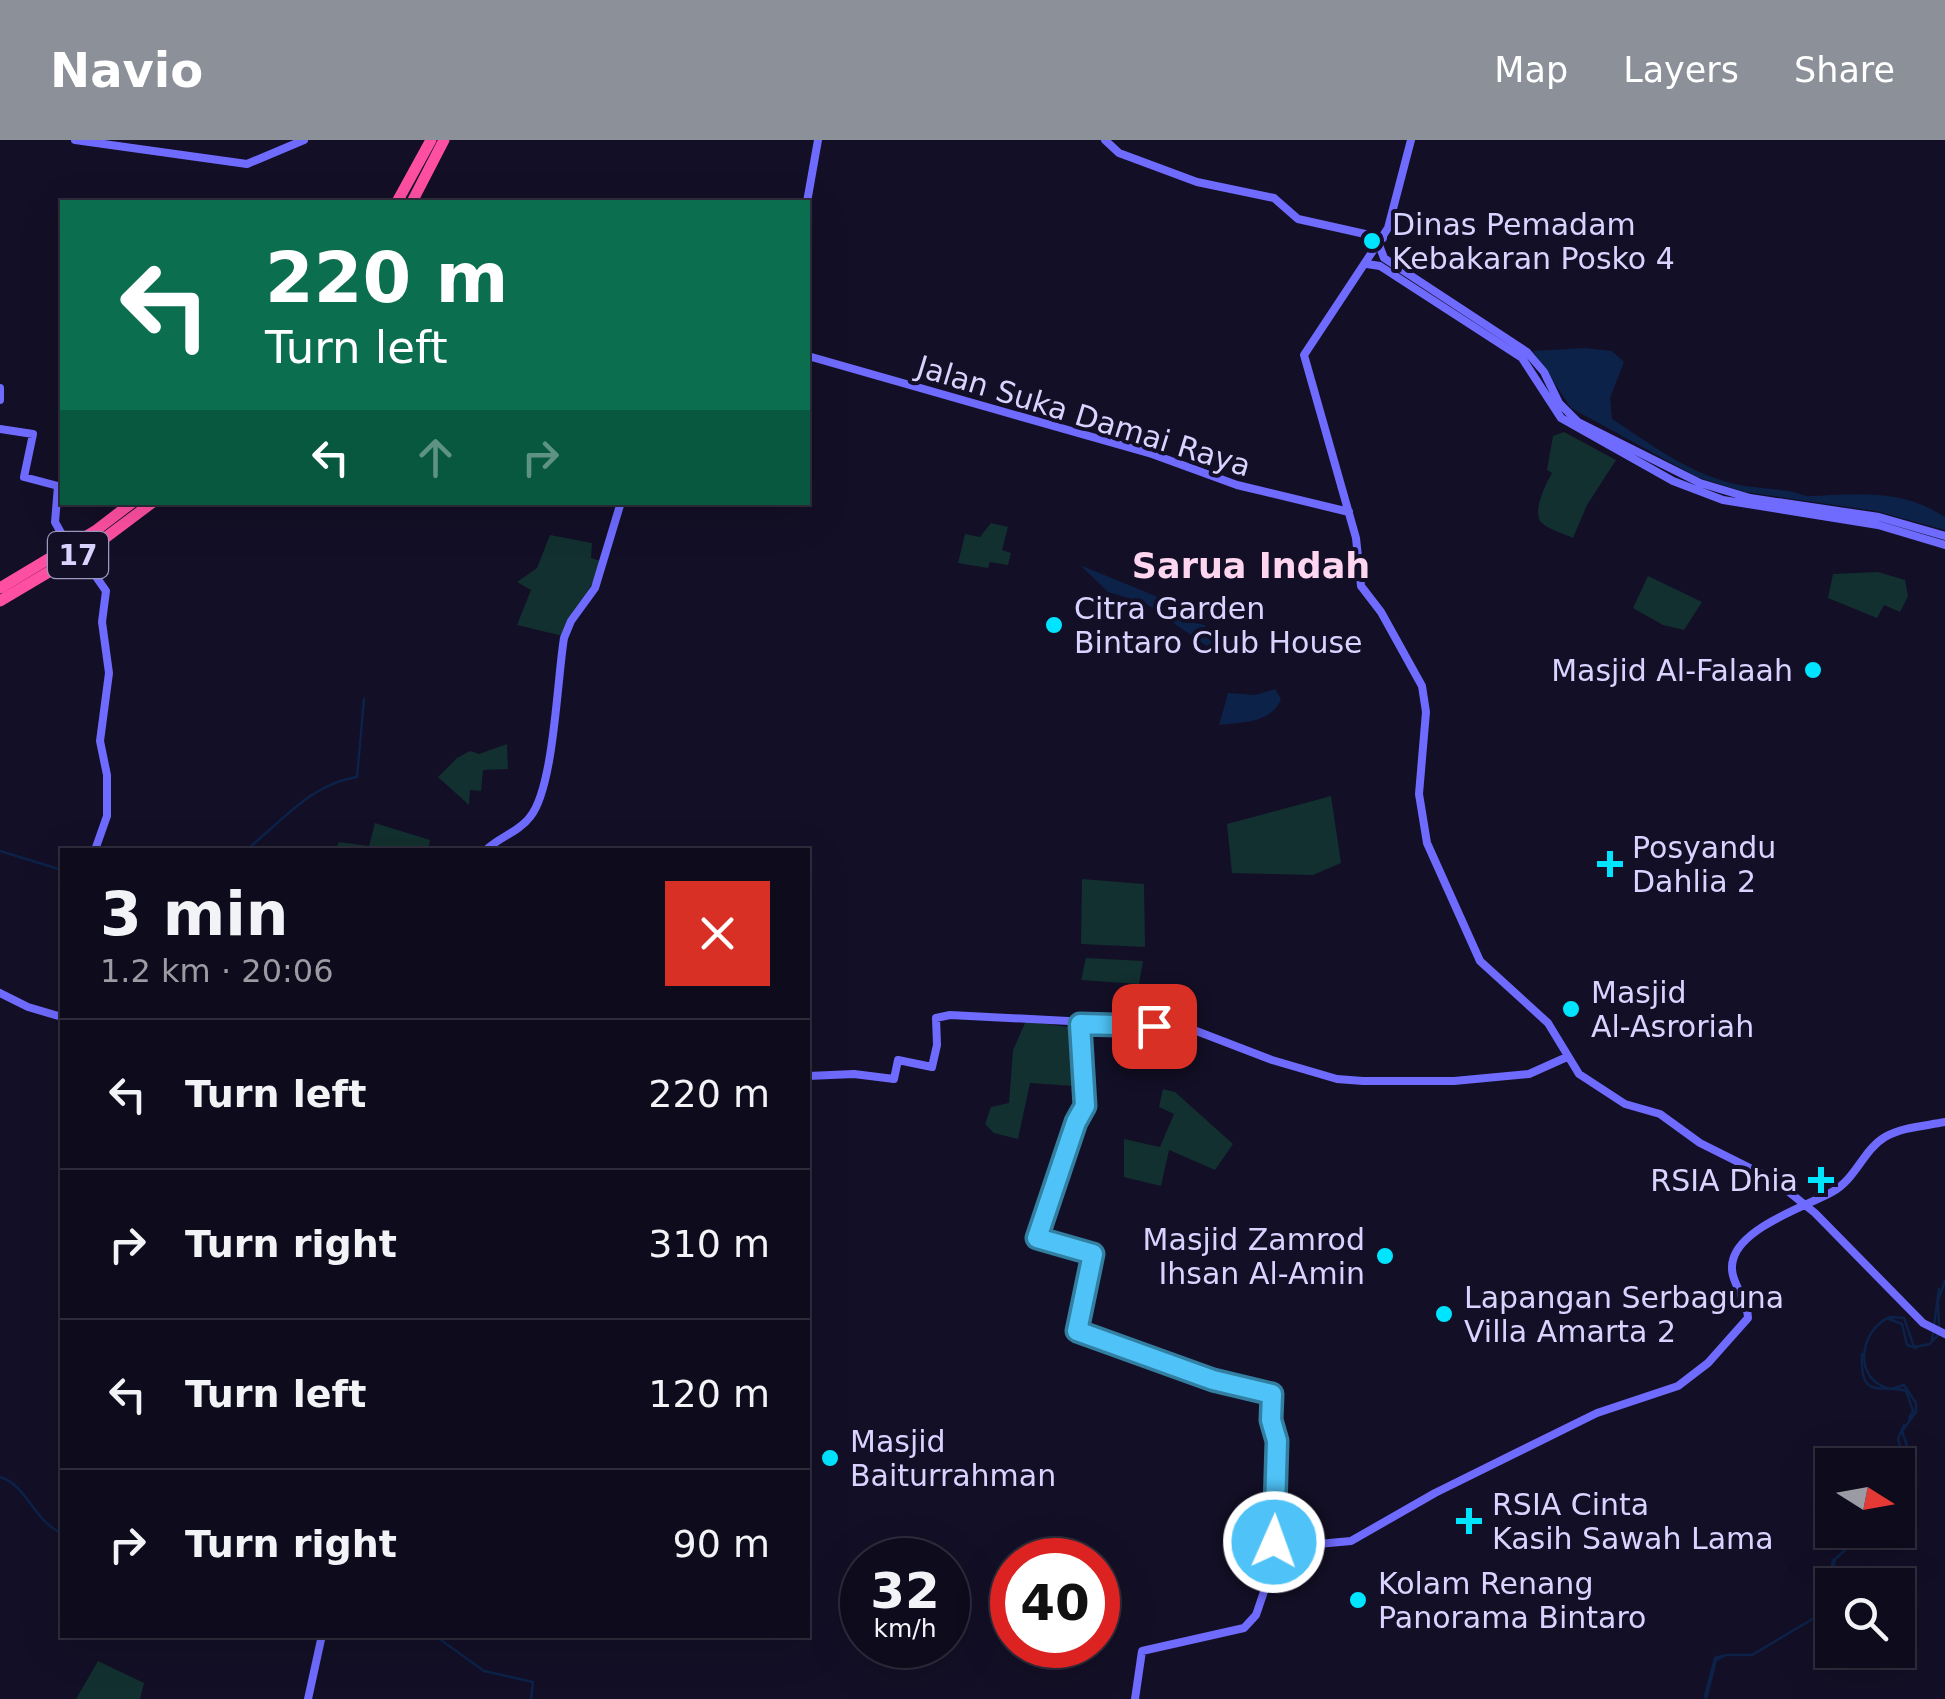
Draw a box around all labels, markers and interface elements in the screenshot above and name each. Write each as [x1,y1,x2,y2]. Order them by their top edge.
text: Navio [50,42,203,98]
text: Map [1494,50,1568,90]
text: Layers [1623,50,1739,90]
text: Share [1794,50,1895,90]
place label: Dinas Pemadam Kebakaran Posko 4 [1392,207,1675,276]
marker: Dinas Pemadam Kebakaran Posko 4 [1361,230,1383,252]
text: 220 m [265,237,508,319]
icon: left [100,240,230,370]
text: Turn left [265,321,448,374]
street label: Jalan Suka Damai Raya [911,348,1255,483]
icon: left [303,430,358,485]
icon: ahead [408,430,463,485]
icon: right [513,430,568,485]
road number: 17 [48,532,108,578]
district label: Sarua Indah [1132,546,1370,586]
place label: Citra Garden Bintaro Club House [1074,591,1363,660]
marker: Citra Garden Bintaro Club House [1043,614,1065,636]
place label: Masjid Al-Falaah [1551,653,1793,688]
marker: Masjid Al-Falaah [1802,659,1824,681]
place label: Posyandu Dahlia 2 [1632,830,1776,899]
marker: Posyandu Dahlia 2 [1597,851,1623,877]
text: 3 min [100,879,288,949]
button: close [665,881,770,986]
text: 1.2 km · 20:06 [100,952,334,990]
place label: Masjid Al-Asroriah [1591,975,1754,1044]
pin [1112,984,1197,1069]
marker: Masjid Al-Asroriah [1560,998,1582,1020]
icon: arrive [1127,999,1182,1054]
icon: left [100,1067,155,1122]
text: Turn left [185,1072,366,1116]
text: 220 m [648,1072,770,1116]
place label: RSIA Dhia [1650,1163,1798,1198]
marker: RSIA Dhia [1808,1167,1834,1193]
icon: right [100,1217,155,1272]
text: Turn right [185,1222,397,1266]
text: 310 m [648,1222,770,1266]
place label: Masjid Zamrod Ihsan Al-Amin [1143,1222,1365,1291]
marker: Masjid Zamrod Ihsan Al-Amin [1374,1245,1396,1267]
place label: Lapangan Serbaguna Villa Amarta 2 [1464,1280,1784,1349]
marker: Lapangan Serbaguna Villa Amarta 2 [1433,1303,1455,1325]
icon: left [100,1367,155,1422]
text: Turn left [185,1372,366,1416]
text: 120 m [648,1372,770,1416]
place label: Masjid Baiturrahman [850,1424,1056,1493]
marker: Masjid Baiturrahman [819,1447,841,1469]
north arrow [1815,1448,1915,1548]
map controls [1815,1448,1915,1668]
place label: RSIA Cinta Kasih Sawah Lama [1492,1487,1774,1556]
position arrow [1222,1490,1326,1594]
marker: RSIA Cinta Kasih Sawah Lama [1456,1508,1482,1534]
icon: right [100,1517,155,1572]
text: Turn right [185,1522,397,1566]
text: 90 m [673,1522,770,1566]
speed limit sign: 40 [990,1538,1120,1668]
text: 32 [870,1562,940,1620]
place label: Kolam Renang Panorama Bintaro [1378,1566,1646,1635]
button: search [1815,1568,1915,1668]
marker: Kolam Renang Panorama Bintaro [1347,1589,1369,1611]
text: km/h [873,1614,937,1643]

